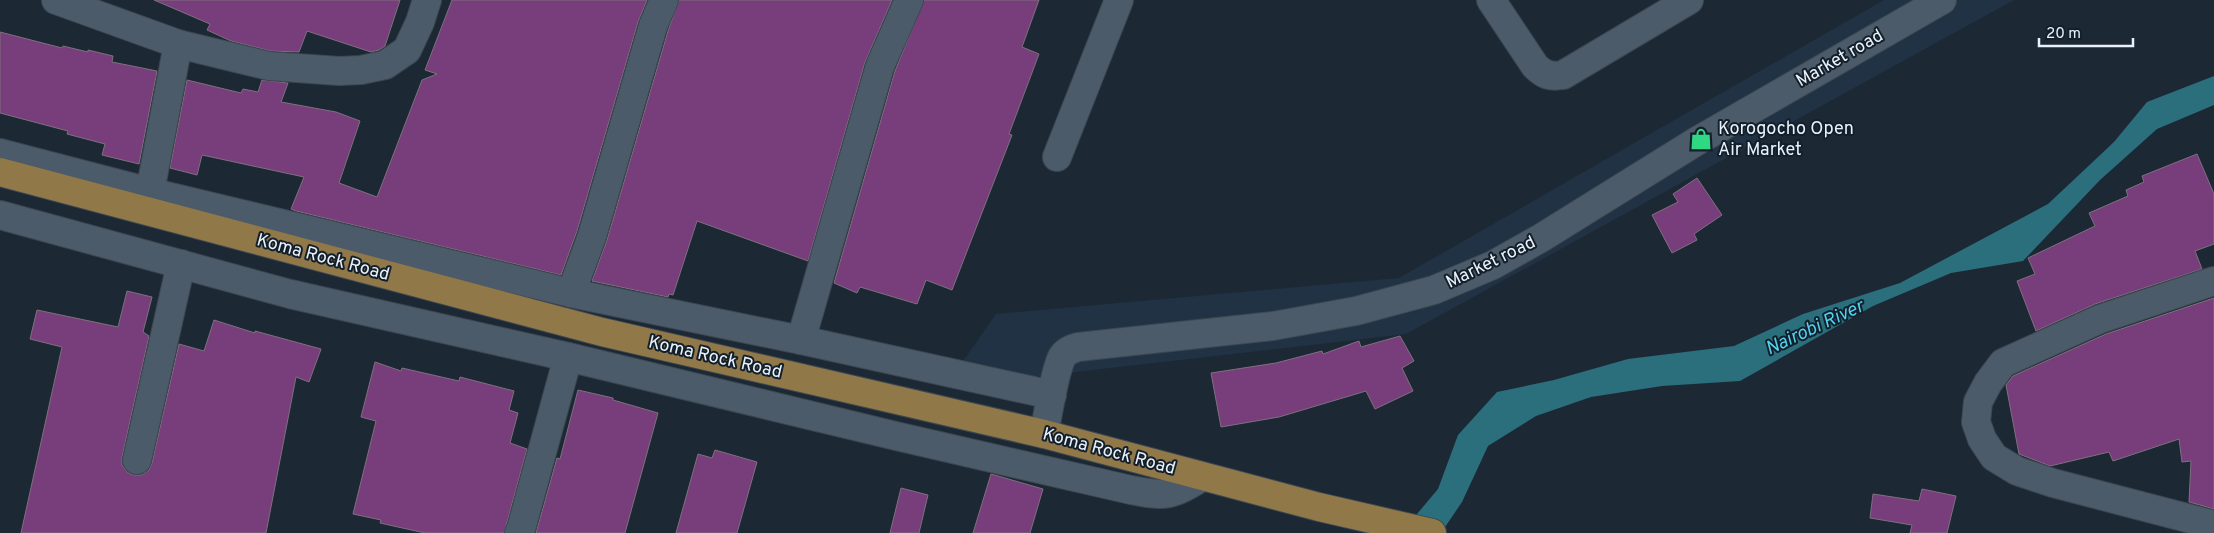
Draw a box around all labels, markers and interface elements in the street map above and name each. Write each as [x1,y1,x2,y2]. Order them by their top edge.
scale bar [2039,15,2133,47]
street label: Market road [1792,25,1888,93]
text: 20 m [2046,25,2081,44]
place label: Korogocho Open Air Market [1718,118,1854,162]
shop icon: Korogocho Open Air Market [1688,126,1714,152]
street label: Koma Rock Road [254,229,392,287]
street label: Market road [1442,231,1540,295]
water label: Nairobi River [1762,294,1870,361]
street label: Koma Rock Road [646,331,784,385]
street label: Koma Rock Road [1040,423,1178,481]

